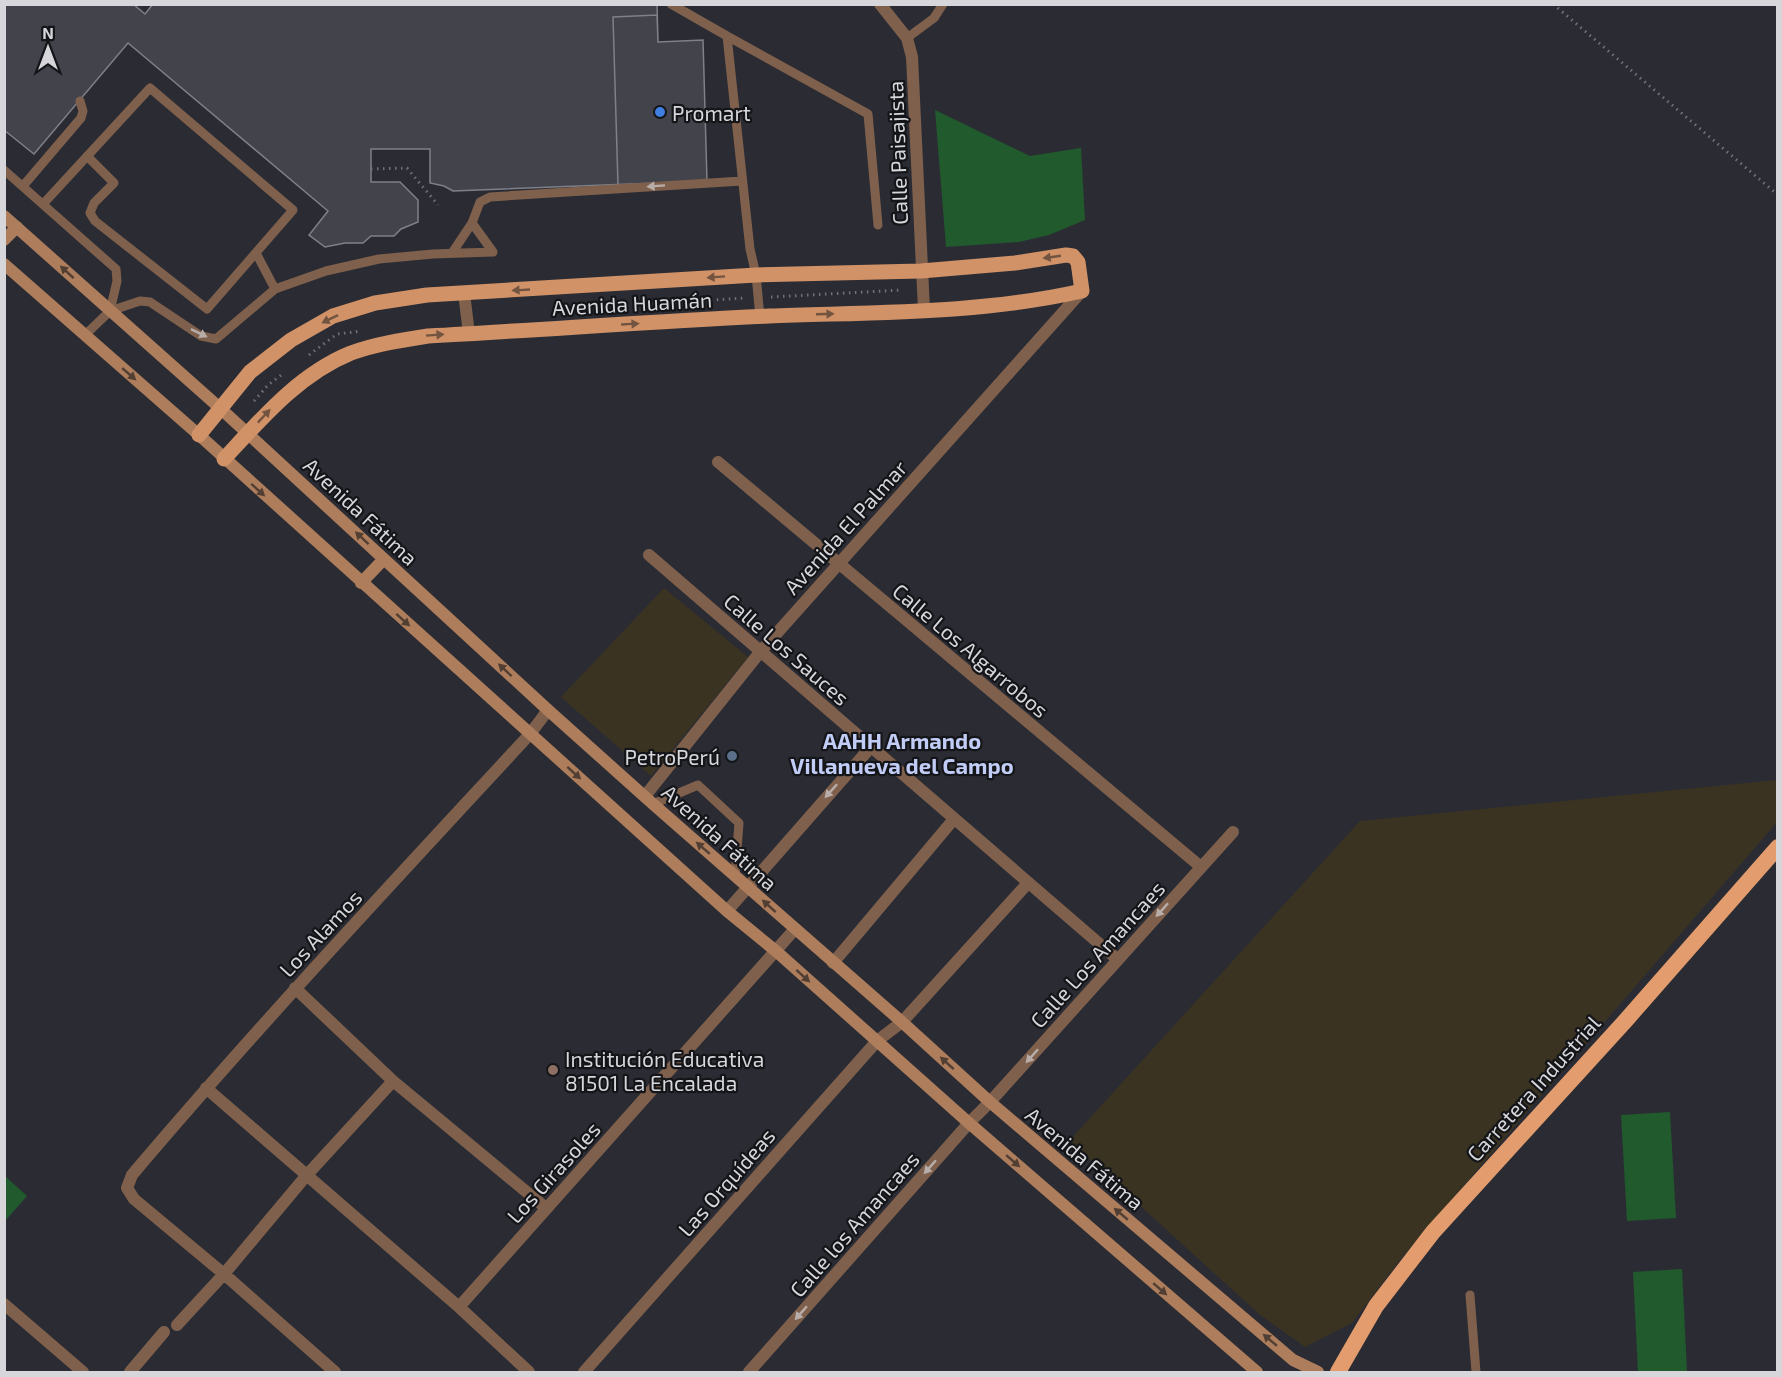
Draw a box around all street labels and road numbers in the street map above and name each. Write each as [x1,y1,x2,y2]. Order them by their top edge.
street label: Calle Paisajista [882,81,913,225]
street label: Avenida Huamán [551,286,713,320]
street label: Avenida Fátima [299,452,423,570]
street label: Avenida El Palmar [778,455,912,599]
street label: Calle Los Algarrobos [888,578,1054,722]
street label: Calle Los Sauces [719,588,855,710]
street label: Avenida Fátima [657,779,783,895]
street label: Calle Los Amancaes [1025,876,1169,1032]
street label: Los Alamos [274,884,366,982]
street label: Carretera Industrial [1461,1010,1605,1166]
street label: Avenida Fátima [1021,1101,1149,1215]
street label: Los Girasoles [501,1116,605,1228]
street label: Las Orquídeas [672,1123,780,1241]
street label: Calle los Amancaes [784,1146,924,1302]

